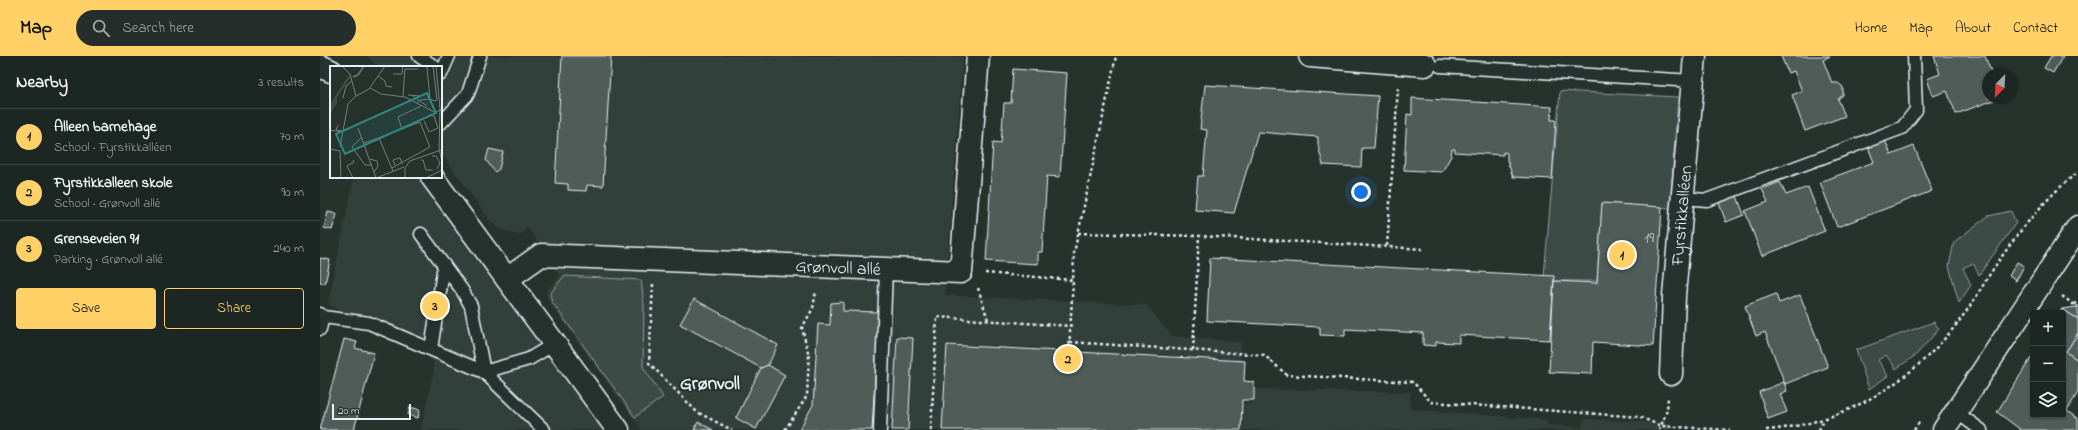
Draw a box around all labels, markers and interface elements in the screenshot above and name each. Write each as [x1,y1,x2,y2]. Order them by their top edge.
search box [76,10,356,46]
text: Map [20,15,52,42]
icon: search [90,17,112,39]
text: Search here [122,17,194,39]
text: Home [1855,18,1887,39]
text: Map [1909,18,1933,39]
text: About [1955,18,1991,39]
text: Contact [2013,18,2058,39]
inset map [330,66,442,178]
north arrow [1982,68,2018,104]
text: Nearby [16,70,68,95]
text: 3 results [258,73,304,92]
text: Alleen barnehage [54,116,156,138]
text: 1 [27,127,31,146]
text: 70 m [280,127,304,146]
text: School · Fyrstikkalléen [54,138,172,157]
street label: Fyrstikkalléen [1666,164,1700,268]
text: Fyrstikkalleen skole [54,172,172,194]
your location [1351,182,1371,202]
text: 2 [26,183,32,202]
text: 90 m [281,183,304,202]
text: School · Grønvoll allé [54,194,160,213]
house number: 19 [1644,226,1654,250]
text: Grenseveien 91 [54,228,139,250]
text: 3 [26,239,32,258]
text: 240 m [273,239,304,258]
pin: 1 [1609,240,1635,270]
text: Parking · Grønvoll allé [54,250,163,269]
street label: Grønvoll allé [795,254,882,284]
button: Save [16,288,156,329]
button: Share [164,288,304,329]
pin: 3 [422,291,448,321]
map controls [2030,310,2066,418]
button: + [2030,310,2066,346]
pin: 2 [1055,344,1081,374]
button: − [2030,346,2066,382]
district label: Grønvoll [680,371,740,398]
button: layers [2030,382,2066,418]
scale bar [332,402,411,421]
text: 20 m [338,403,360,419]

